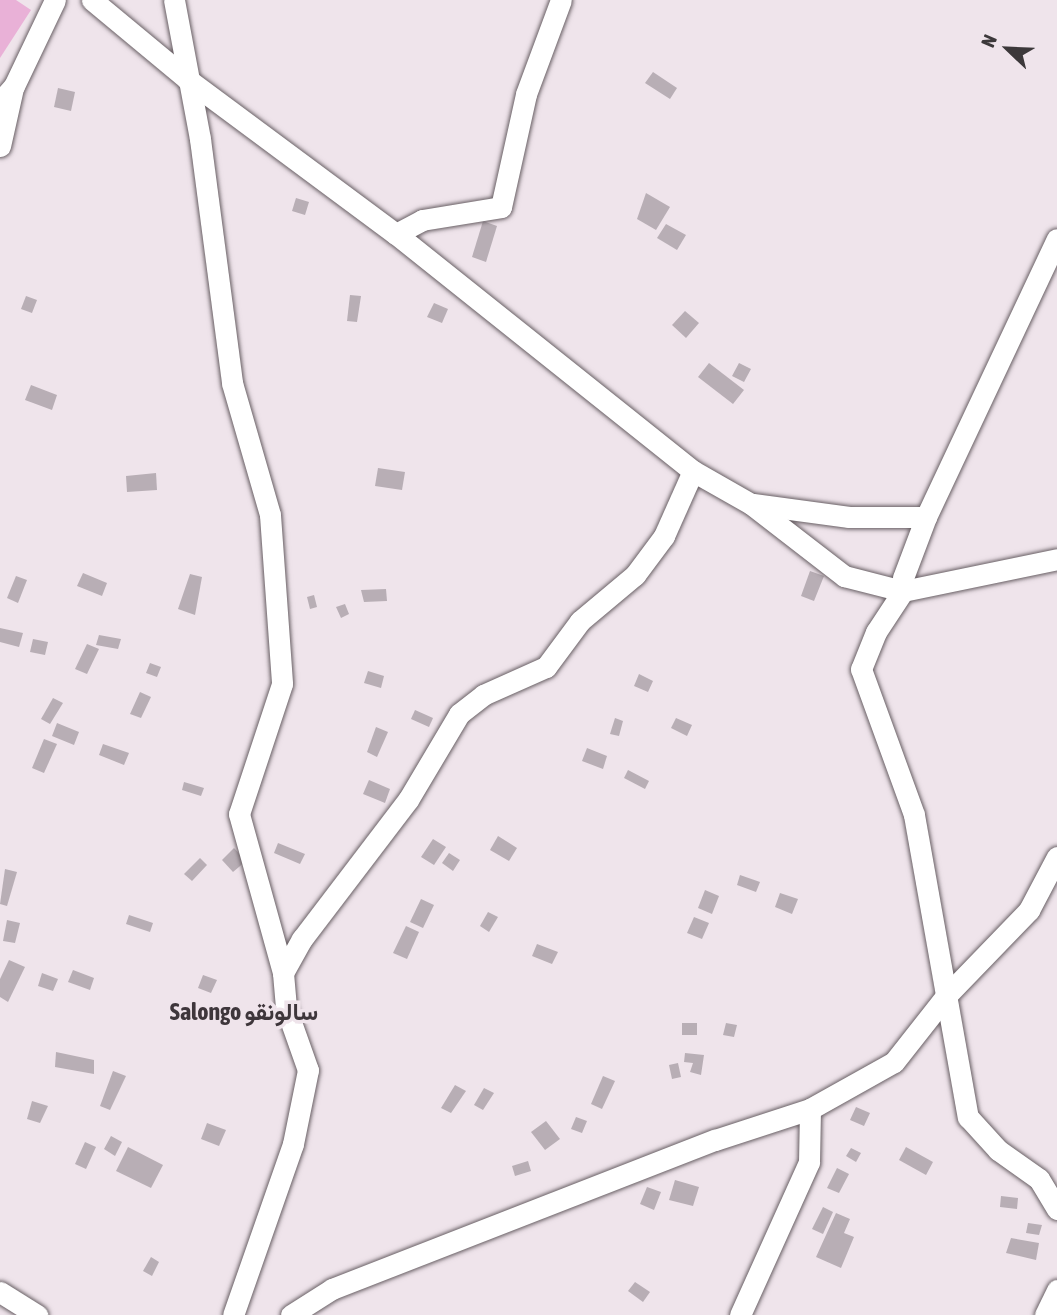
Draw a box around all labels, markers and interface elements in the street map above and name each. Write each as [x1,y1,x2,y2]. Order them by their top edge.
north arrow [973,14,1043,84]
text: N [976,31,1001,50]
district label: Salongo سالونقو [170,998,318,1026]

